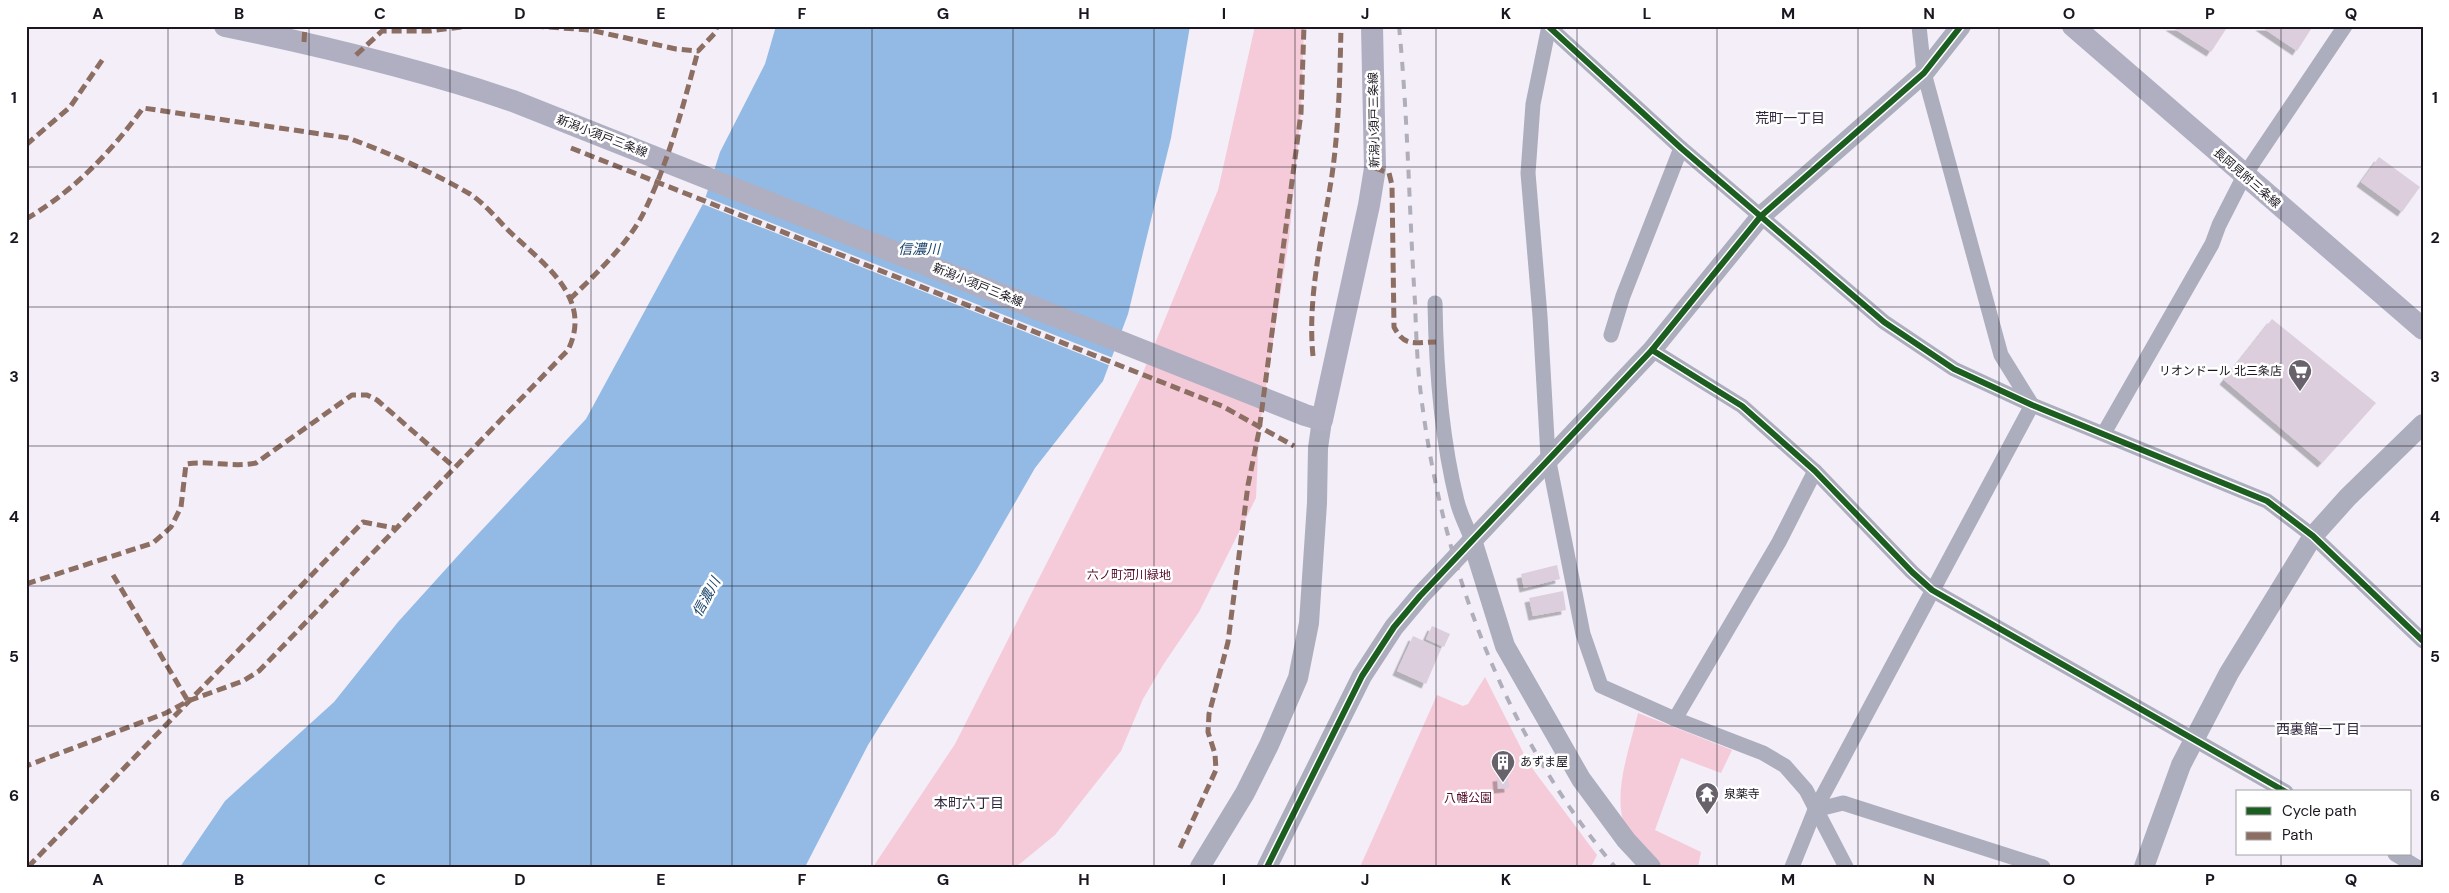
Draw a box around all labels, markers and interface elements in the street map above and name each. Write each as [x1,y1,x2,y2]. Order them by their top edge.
text: A [92,3,104,24]
text: B [234,3,244,24]
text: C [374,3,386,24]
text: D [514,3,526,24]
text: E [656,3,666,24]
text: F [798,3,807,24]
text: G [937,3,949,24]
text: H [1078,3,1090,24]
text: I [1222,3,1226,24]
text: J [1361,3,1369,24]
text: K [1501,3,1512,24]
text: L [1643,3,1652,24]
text: M [1781,3,1795,24]
text: N [1923,3,1935,24]
text: O [2063,3,2075,24]
text: P [2205,3,2215,24]
text: Q [2345,3,2357,24]
street label: 新潟小須戸三条線 [1365,72,1383,168]
text: 1 [11,87,17,108]
text: 1 [2432,87,2438,108]
district label: 荒町一丁目 [1755,109,1825,127]
street label: 新潟小須戸三条線 [554,111,650,161]
street label: 長岡見附三条線 [2210,144,2284,212]
text: 2 [9,227,19,248]
text: 2 [2430,227,2440,248]
water label: 信濃川 [898,240,942,258]
street label: 新潟小須戸三条線 [930,260,1026,310]
supermarket icon: リオンドール 北三条店 [2287,358,2313,392]
place label: リオンドール 北三条店 [2159,363,2282,379]
text: 3 [9,366,19,387]
text: 3 [2430,366,2440,387]
text: 4 [9,506,19,527]
text: 4 [2430,506,2440,527]
park label: 六ノ町河川緑地 [1087,567,1171,583]
water label: 信濃川 [688,573,725,620]
text: 5 [9,646,19,667]
text: 5 [2430,646,2440,667]
district label: 西裏館一丁目 [2276,720,2360,738]
building icon: あずま屋 [1490,749,1516,783]
place label: あずま屋 [1520,754,1568,770]
temple icon: 泉薬寺 [1694,781,1720,815]
text: 6 [9,785,19,806]
text: 6 [2430,785,2440,806]
place label: 泉薬寺 [1724,786,1760,802]
park label: 八幡公園 [1444,790,1492,806]
legend [2236,790,2412,856]
district label: 本町六丁目 [934,794,1004,812]
text: Cycle path [2282,801,2357,821]
text: Path [2282,825,2313,845]
text: A [92,869,104,890]
text: B [234,869,244,890]
text: C [374,869,386,890]
text: D [514,869,526,890]
text: E [656,869,666,890]
text: F [798,869,807,890]
text: G [937,869,949,890]
text: H [1078,869,1090,890]
text: I [1222,869,1226,890]
text: J [1361,869,1369,890]
text: K [1501,869,1512,890]
text: L [1643,869,1652,890]
text: M [1781,869,1795,890]
text: N [1923,869,1935,890]
text: O [2063,869,2075,890]
text: P [2205,869,2215,890]
text: Q [2345,869,2357,890]

